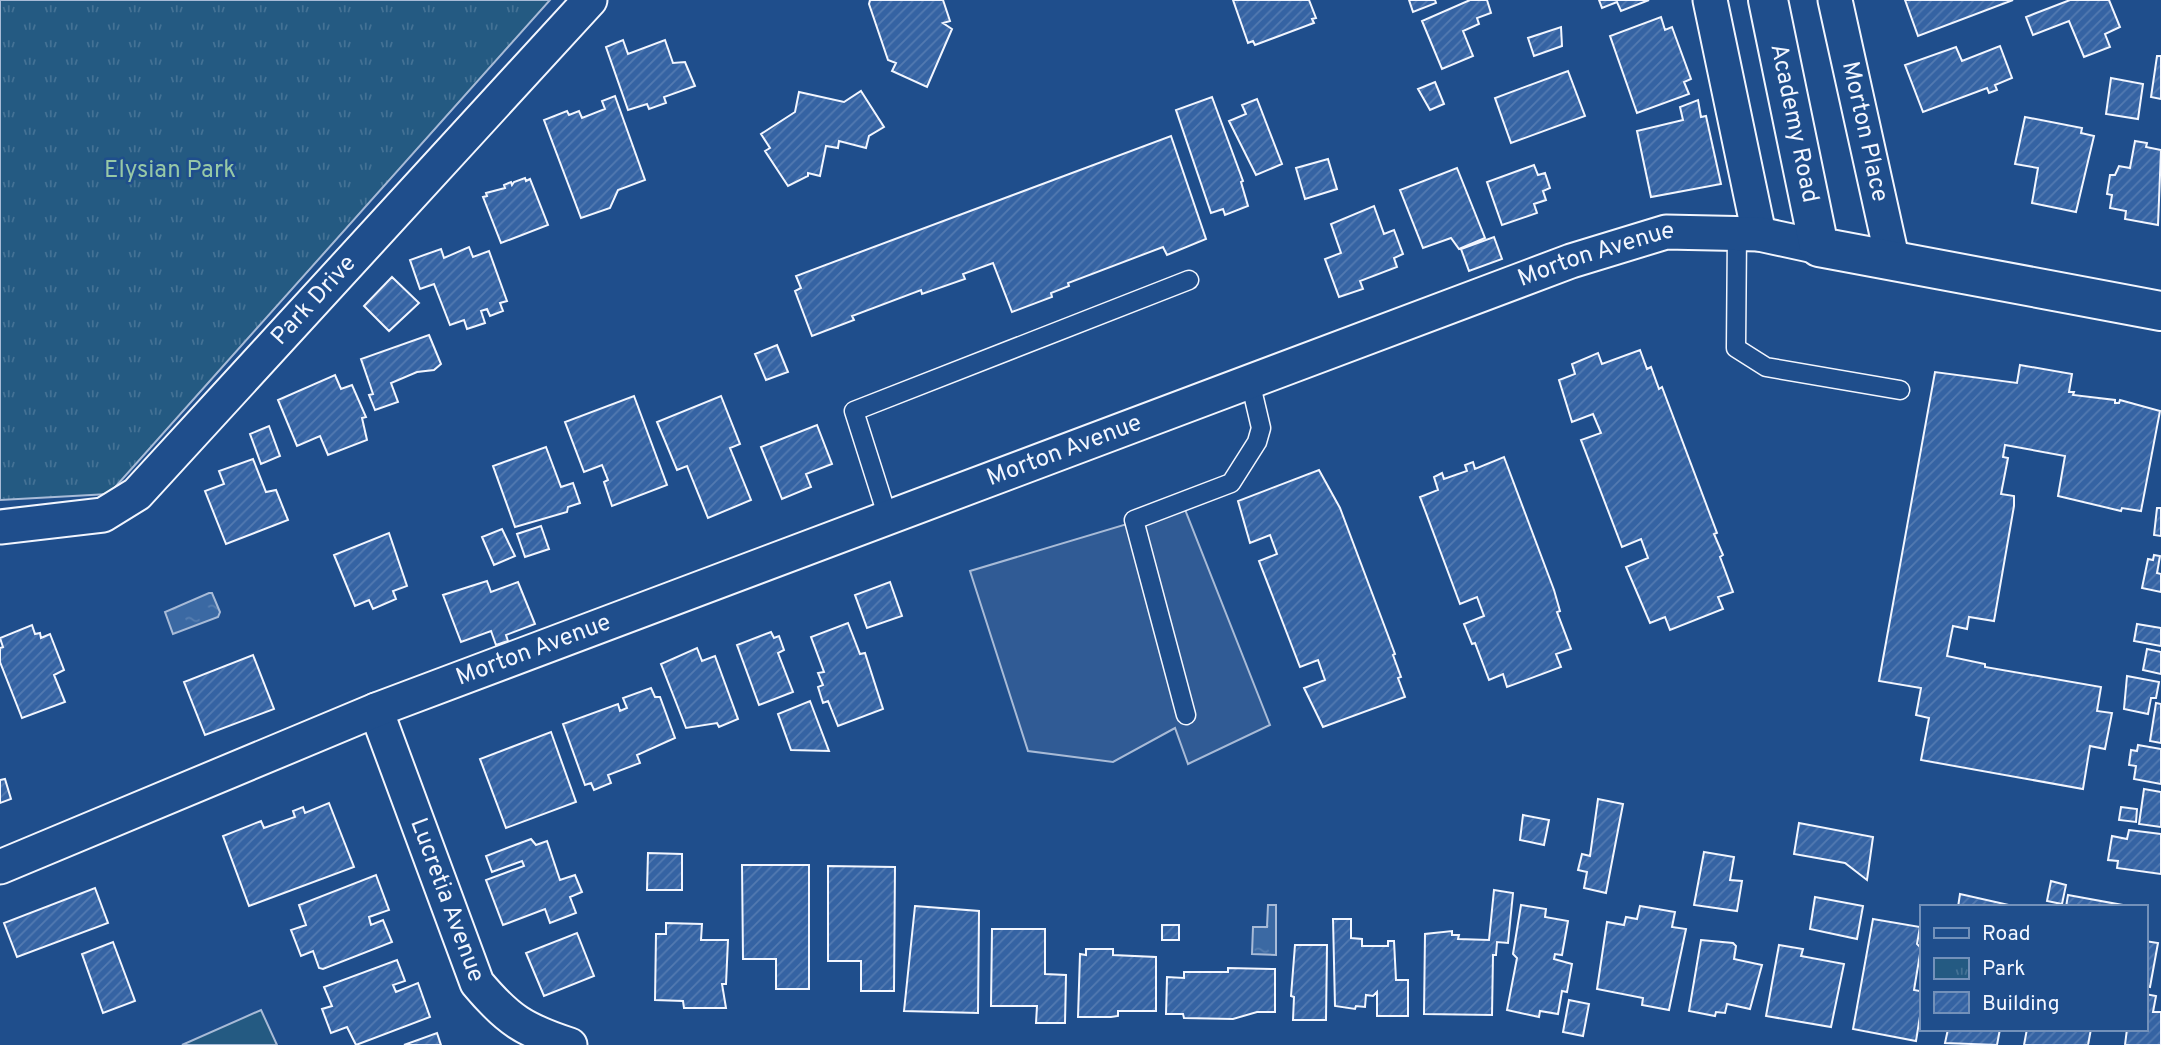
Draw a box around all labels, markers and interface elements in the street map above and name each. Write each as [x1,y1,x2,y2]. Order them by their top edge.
street label: Academy Road [1762,41,1825,206]
street label: Morton Place [1834,59,1894,205]
park label: Elysian Park [104,156,236,186]
street label: Morton Avenue [1514,217,1674,295]
street label: Park Drive [265,249,363,352]
street label: Morton Avenue [983,409,1146,494]
street label: Morton Avenue [452,608,615,693]
street label: Lucretia Avenue [402,814,490,987]
legend [1920,905,2147,1031]
text: Road [1982,921,2031,948]
text: Park [1982,956,2025,983]
text: Building [1982,991,2060,1018]

